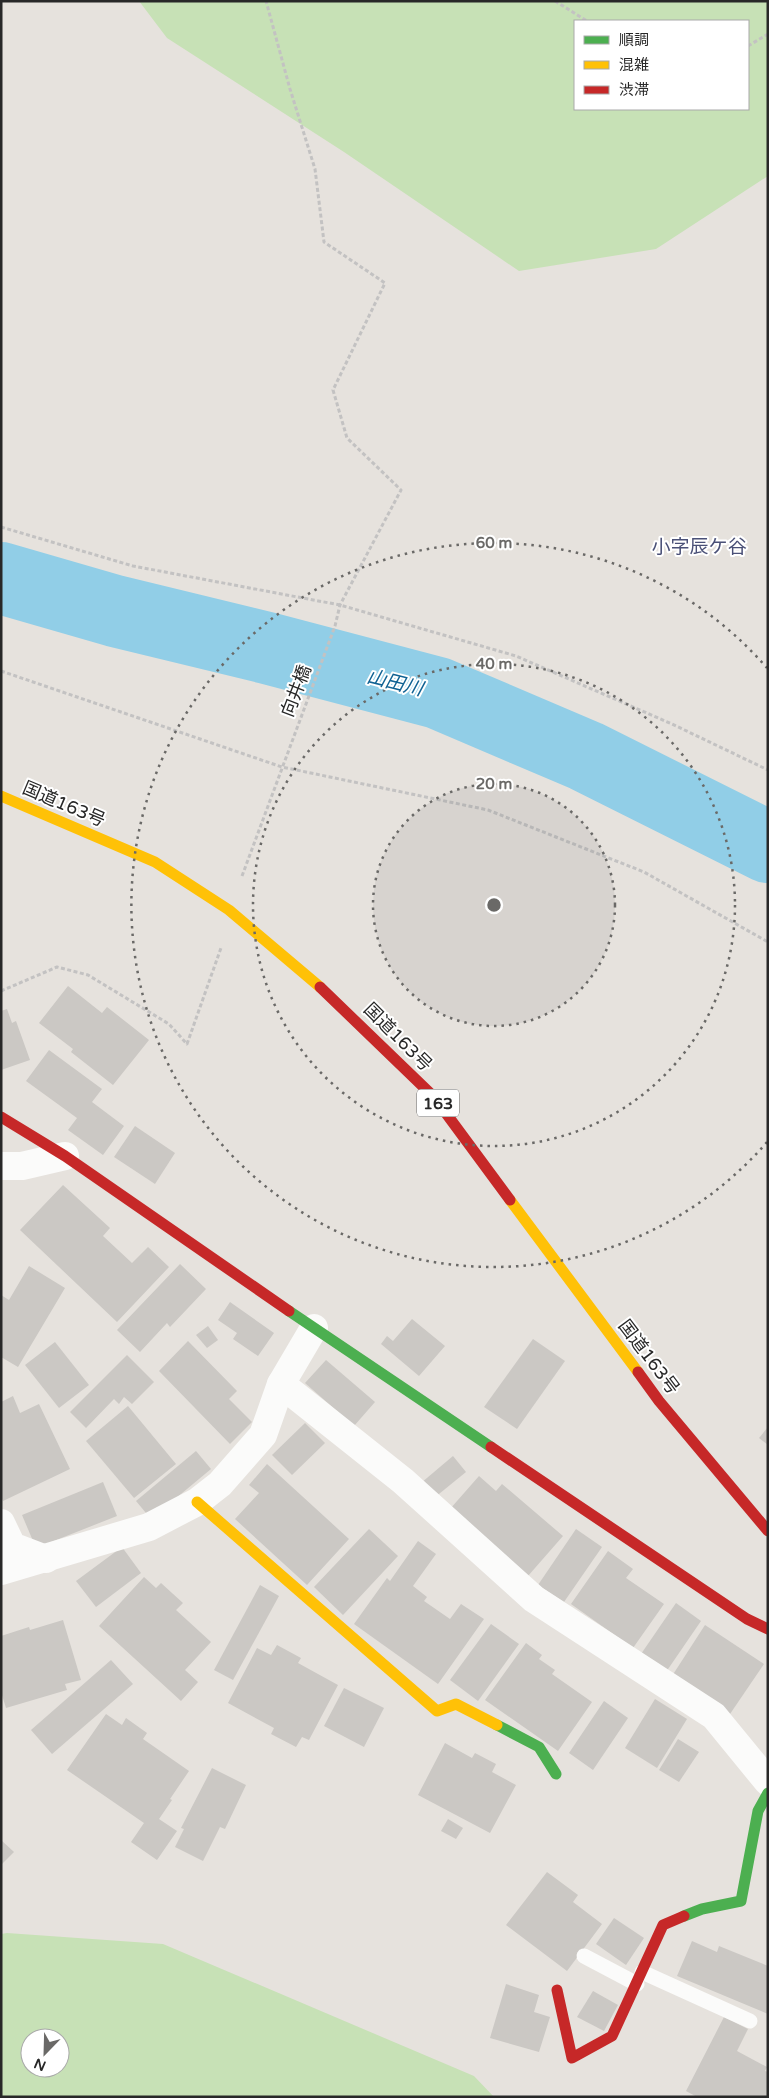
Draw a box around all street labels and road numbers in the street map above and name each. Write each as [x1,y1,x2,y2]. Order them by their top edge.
street label: 向井橋 [276,662,316,720]
street label: 国道163号 [19,777,109,831]
street label: 国道163号 [359,998,437,1076]
road number: 163 [417,1090,459,1116]
street label: 国道163号 [614,1315,684,1399]

